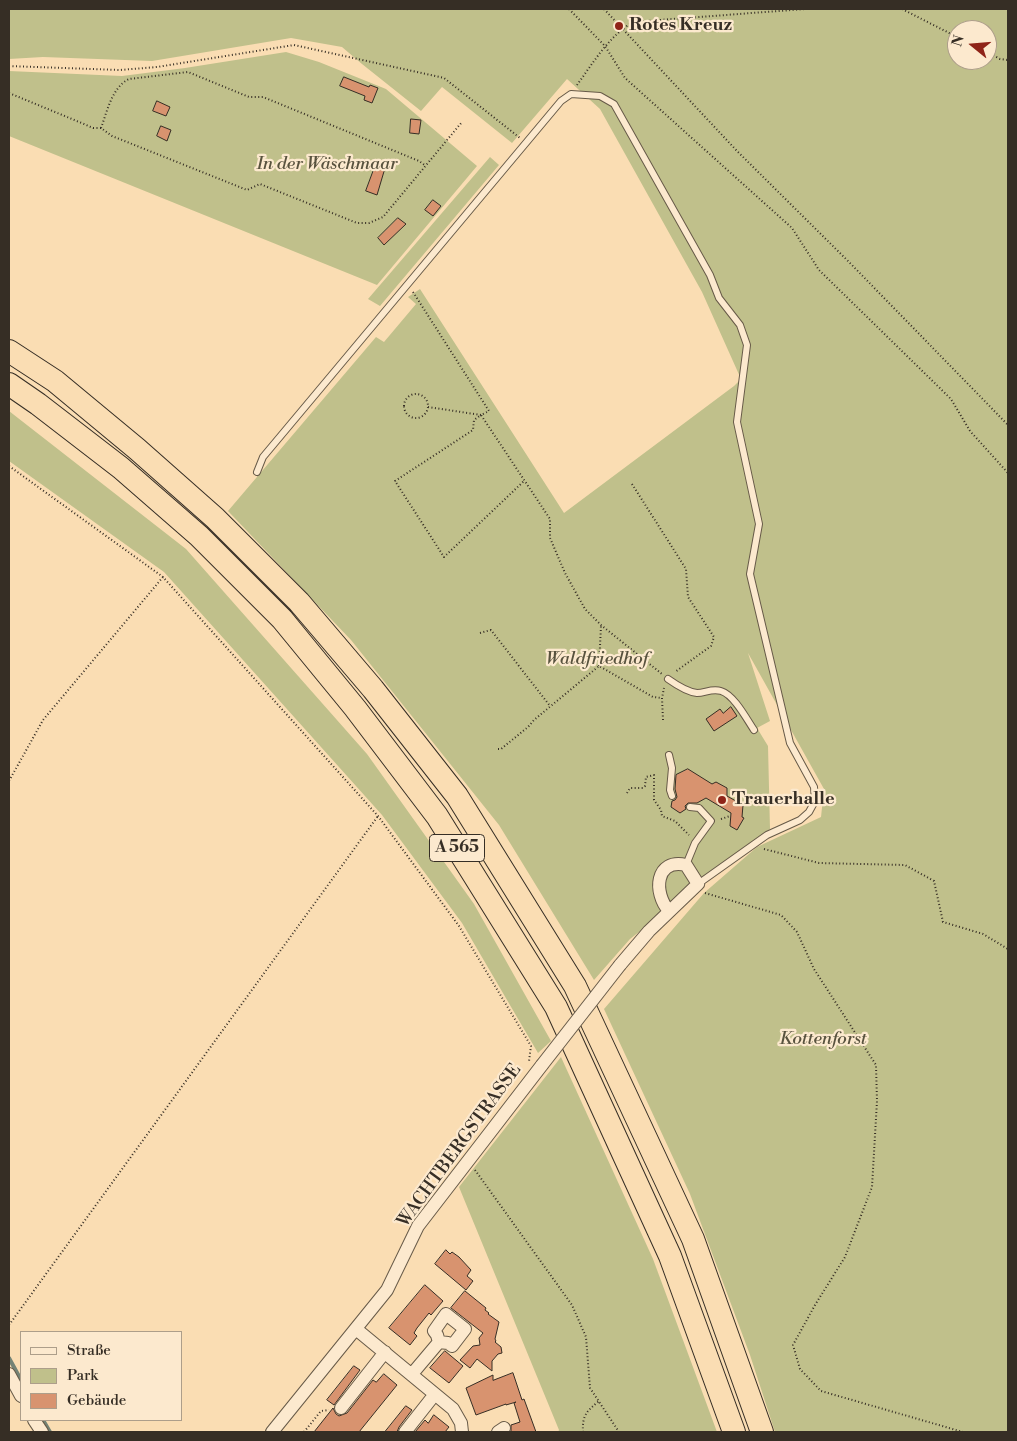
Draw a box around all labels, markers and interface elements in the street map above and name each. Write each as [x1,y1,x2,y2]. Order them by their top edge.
place label: Rotes Kreuz [629,15,732,37]
marker: Rotes Kreuz [613,20,625,32]
north arrow [947,20,997,70]
text: N [948,33,969,49]
park label: In der Wäschmaar [256,154,398,176]
park label: Waldfriedhof [546,649,648,671]
place label: Trauerhalle [732,789,835,811]
marker: Trauerhalle [716,794,728,806]
road number: A 565 [430,834,484,861]
park label: Kottenforst [779,1029,867,1051]
street label: WACHTBERGSTRASSE [393,1060,527,1232]
legend [20,1331,182,1421]
text: Straße [67,1341,111,1360]
text: Park [67,1366,98,1385]
text: Gebäude [67,1391,126,1410]

